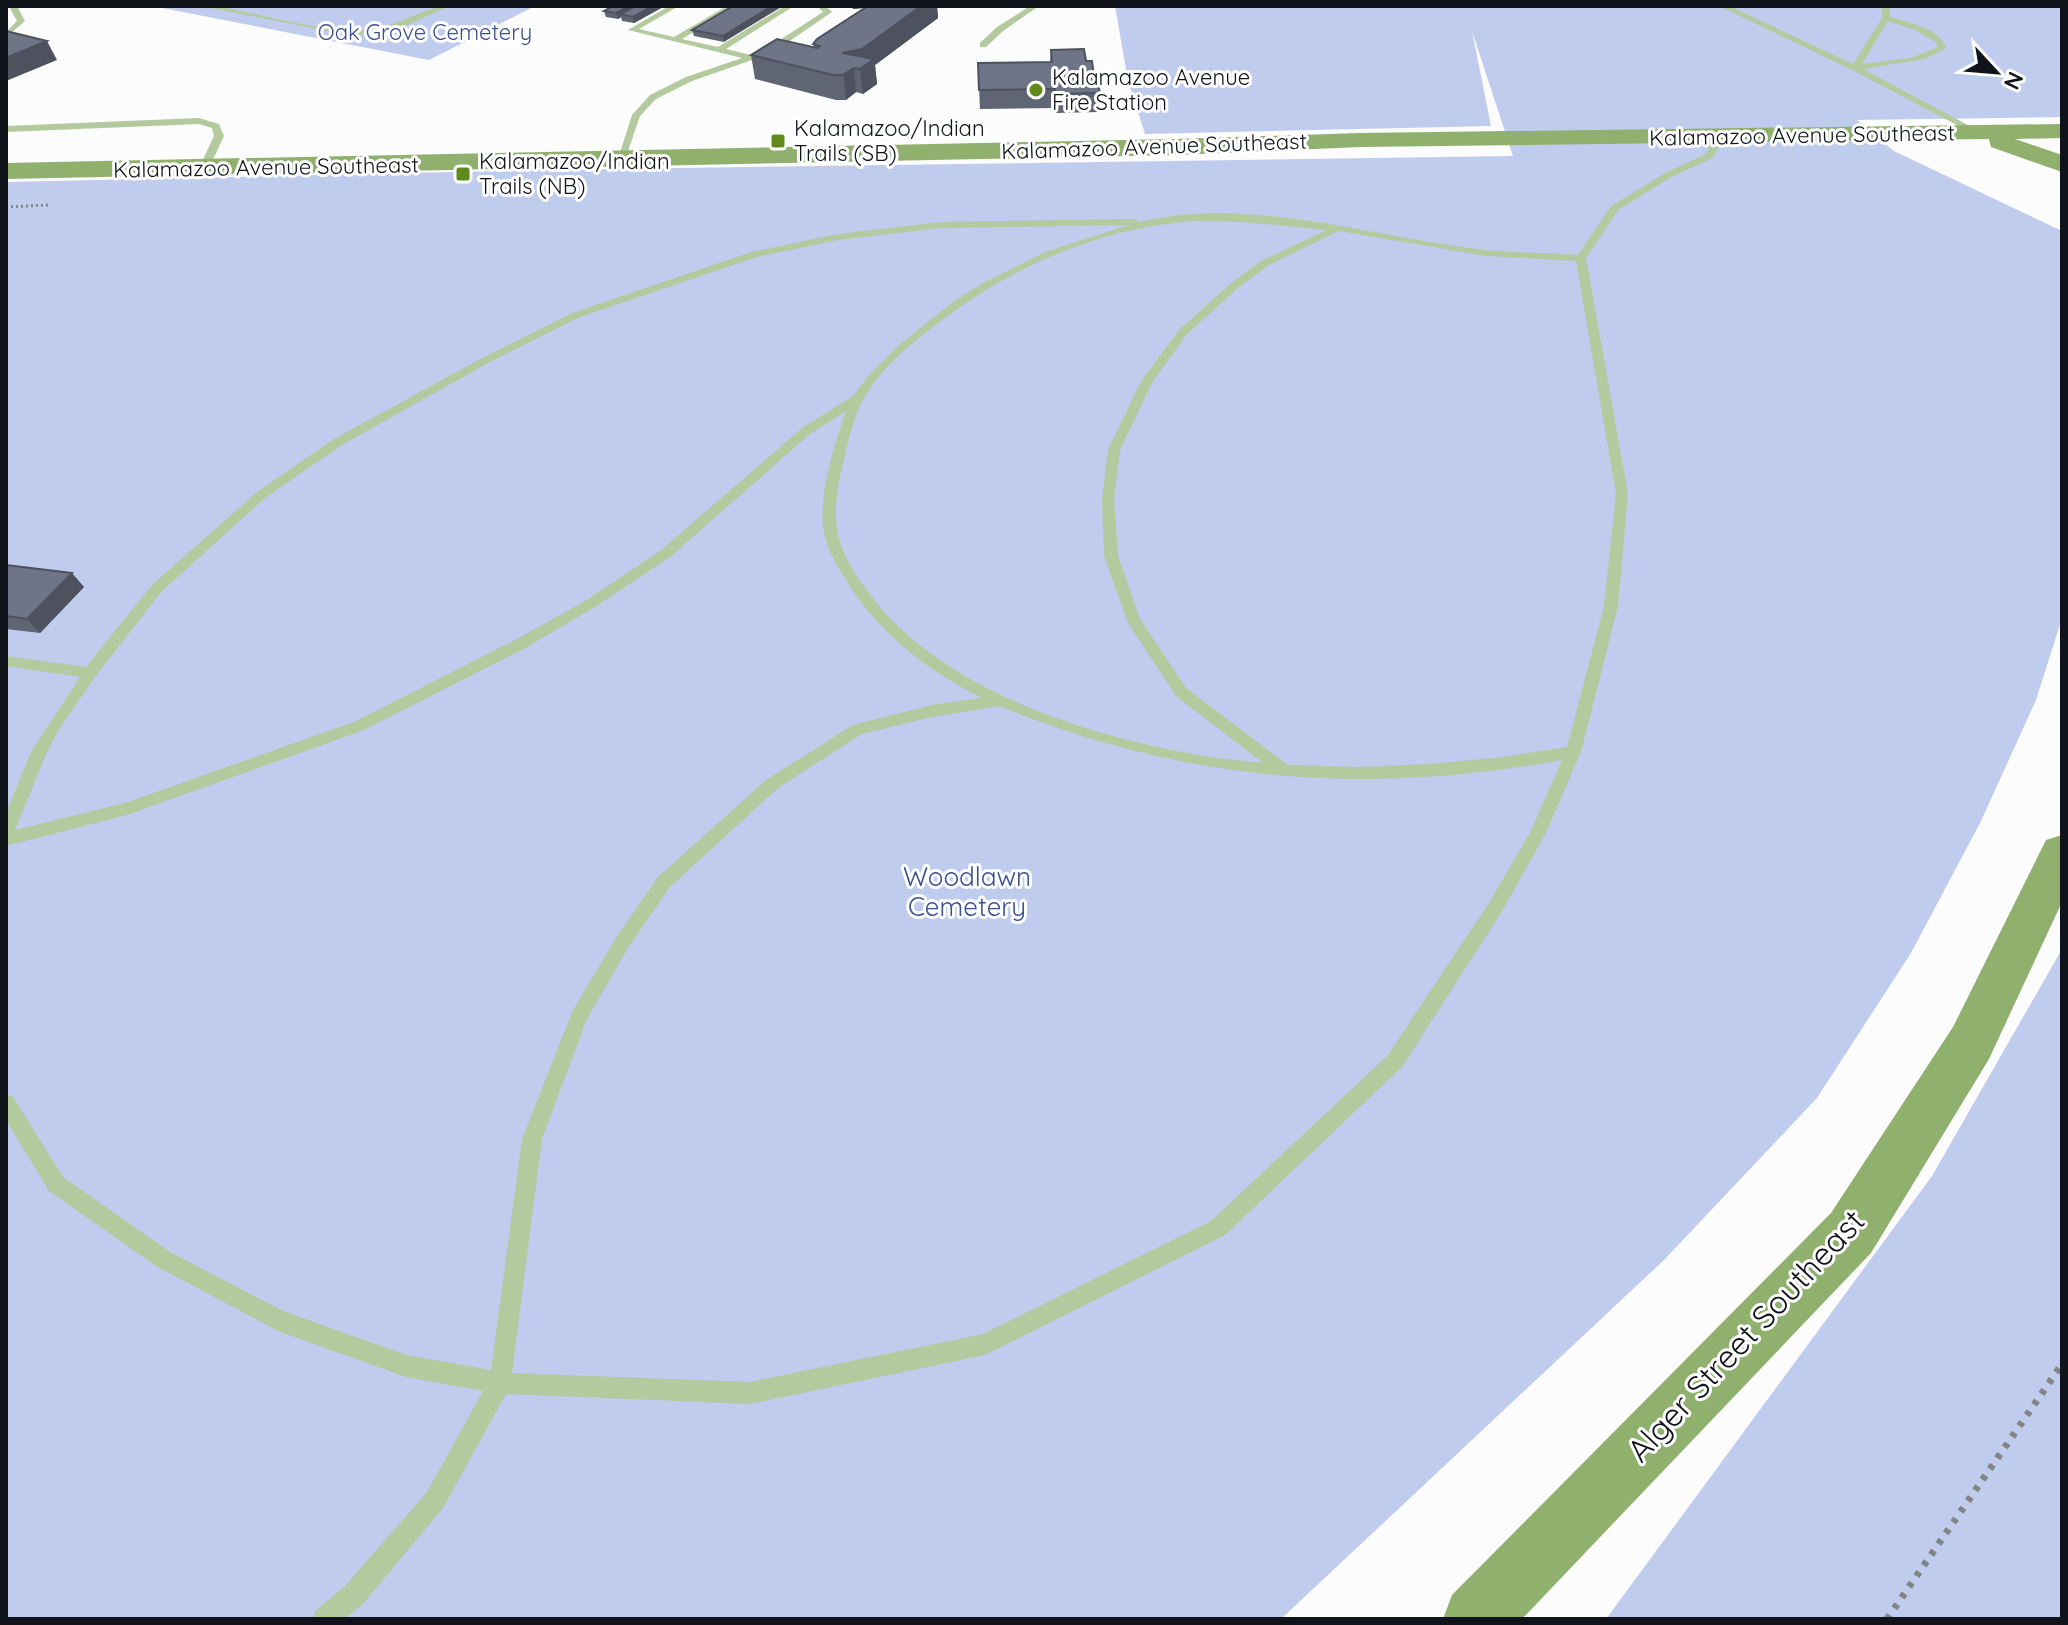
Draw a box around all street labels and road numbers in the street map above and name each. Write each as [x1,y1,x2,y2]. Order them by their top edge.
street label: Kalamazoo Avenue Southeast [1649,118,1955,152]
street label: Kalamazoo Avenue Southeast [1001,127,1307,165]
street label: Kalamazoo Avenue Southeast [113,150,419,184]
street label: Alger Street Southeast [1618,1201,1873,1470]

